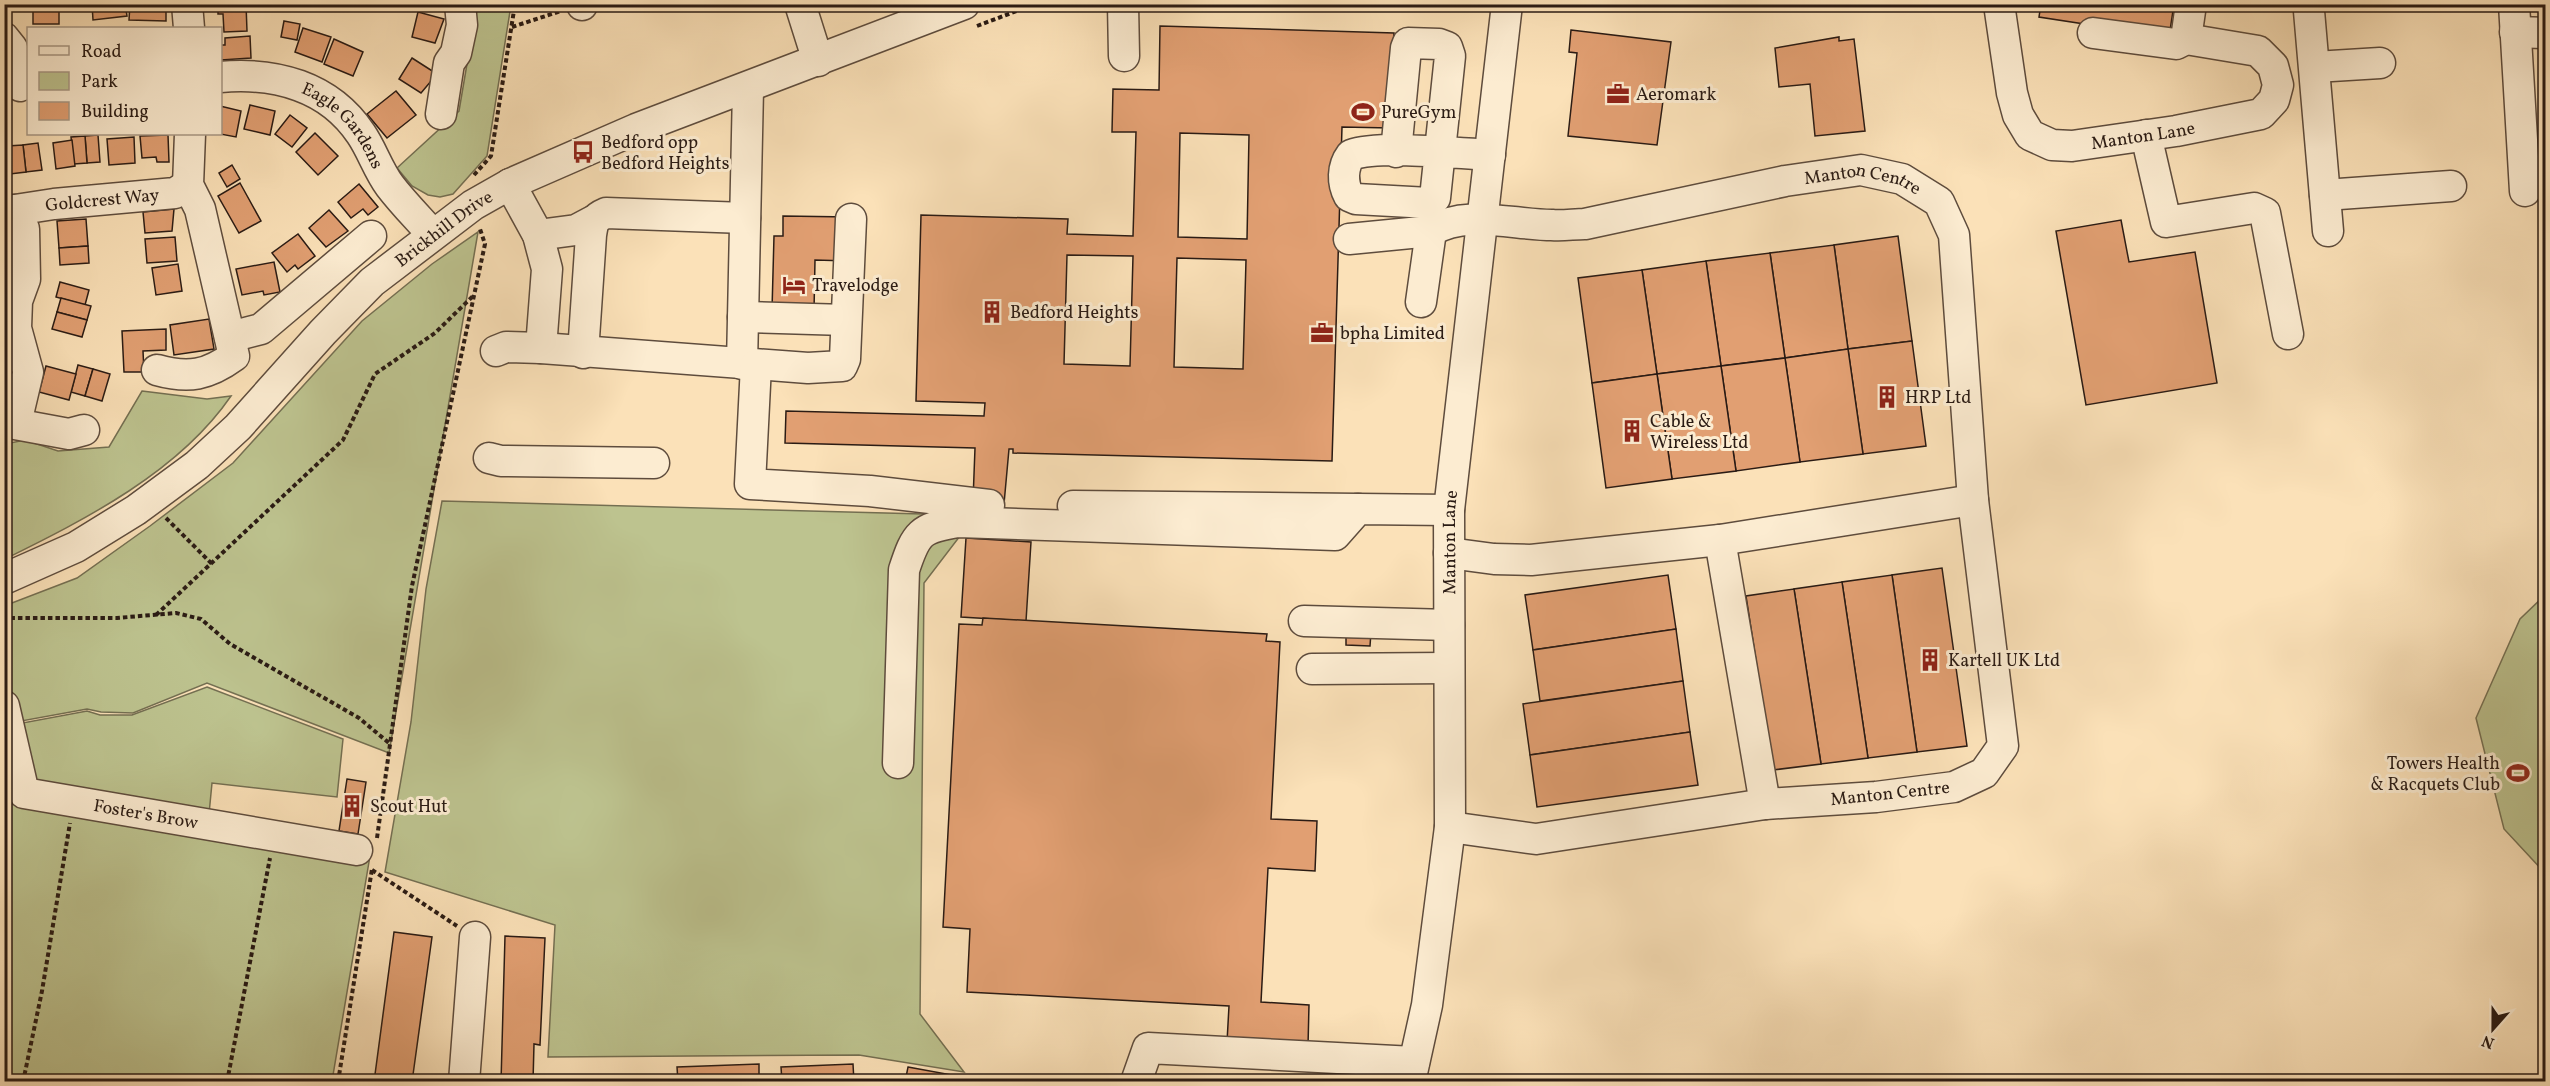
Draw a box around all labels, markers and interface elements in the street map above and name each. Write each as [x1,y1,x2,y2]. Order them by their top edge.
legend [27,27,222,135]
text: Road [81,40,122,65]
text: Park [81,70,118,95]
street label: Eagle Gardens [297,77,389,173]
office icon: Aeromark [1605,81,1631,107]
place label: Aeromark [1636,83,1716,108]
sports icon: PureGym [1350,99,1376,125]
text: Building [81,100,149,125]
place label: PureGym [1381,101,1457,126]
street label: Manton Lane [2090,116,2197,157]
place label: Bedford opp Bedford Heights [601,131,729,177]
bus stop icon: Bedford opp Bedford Heights [570,139,596,165]
street label: Manton Centre [1803,158,1925,202]
street label: Goldcrest Way [44,183,161,219]
street label: Brickhill Drive [390,185,498,274]
hotel icon: Travelodge [781,272,807,298]
place label: Travelodge [812,274,898,299]
building icon: Bedford Heights [979,299,1005,325]
place label: Bedford Heights [1010,301,1138,326]
office icon: bpha Limited [1309,320,1335,346]
place label: bpha Limited [1340,322,1445,347]
building icon: HRP Ltd [1874,384,1900,410]
place label: HRP Ltd [1905,386,1971,411]
place label: Cable & Wireless Ltd [1650,410,1748,456]
building icon: Cable & Wireless Ltd [1619,418,1645,444]
street label: Manton Lane [1438,489,1465,595]
building icon: Kartell UK Ltd [1917,647,1943,673]
place label: Kartell UK Ltd [1948,649,2060,674]
place label: Towers Health & Racquets Club [2370,752,2500,798]
sports icon: Towers Health & Racquets Club [2505,760,2531,786]
street label: Manton Centre [1829,776,1951,813]
building icon: Scout Hut [339,793,365,819]
street label: Foster's Brow [91,794,200,837]
place label: Scout Hut [370,795,448,820]
north arrow [2463,999,2523,1059]
text: N [2479,1029,2498,1053]

